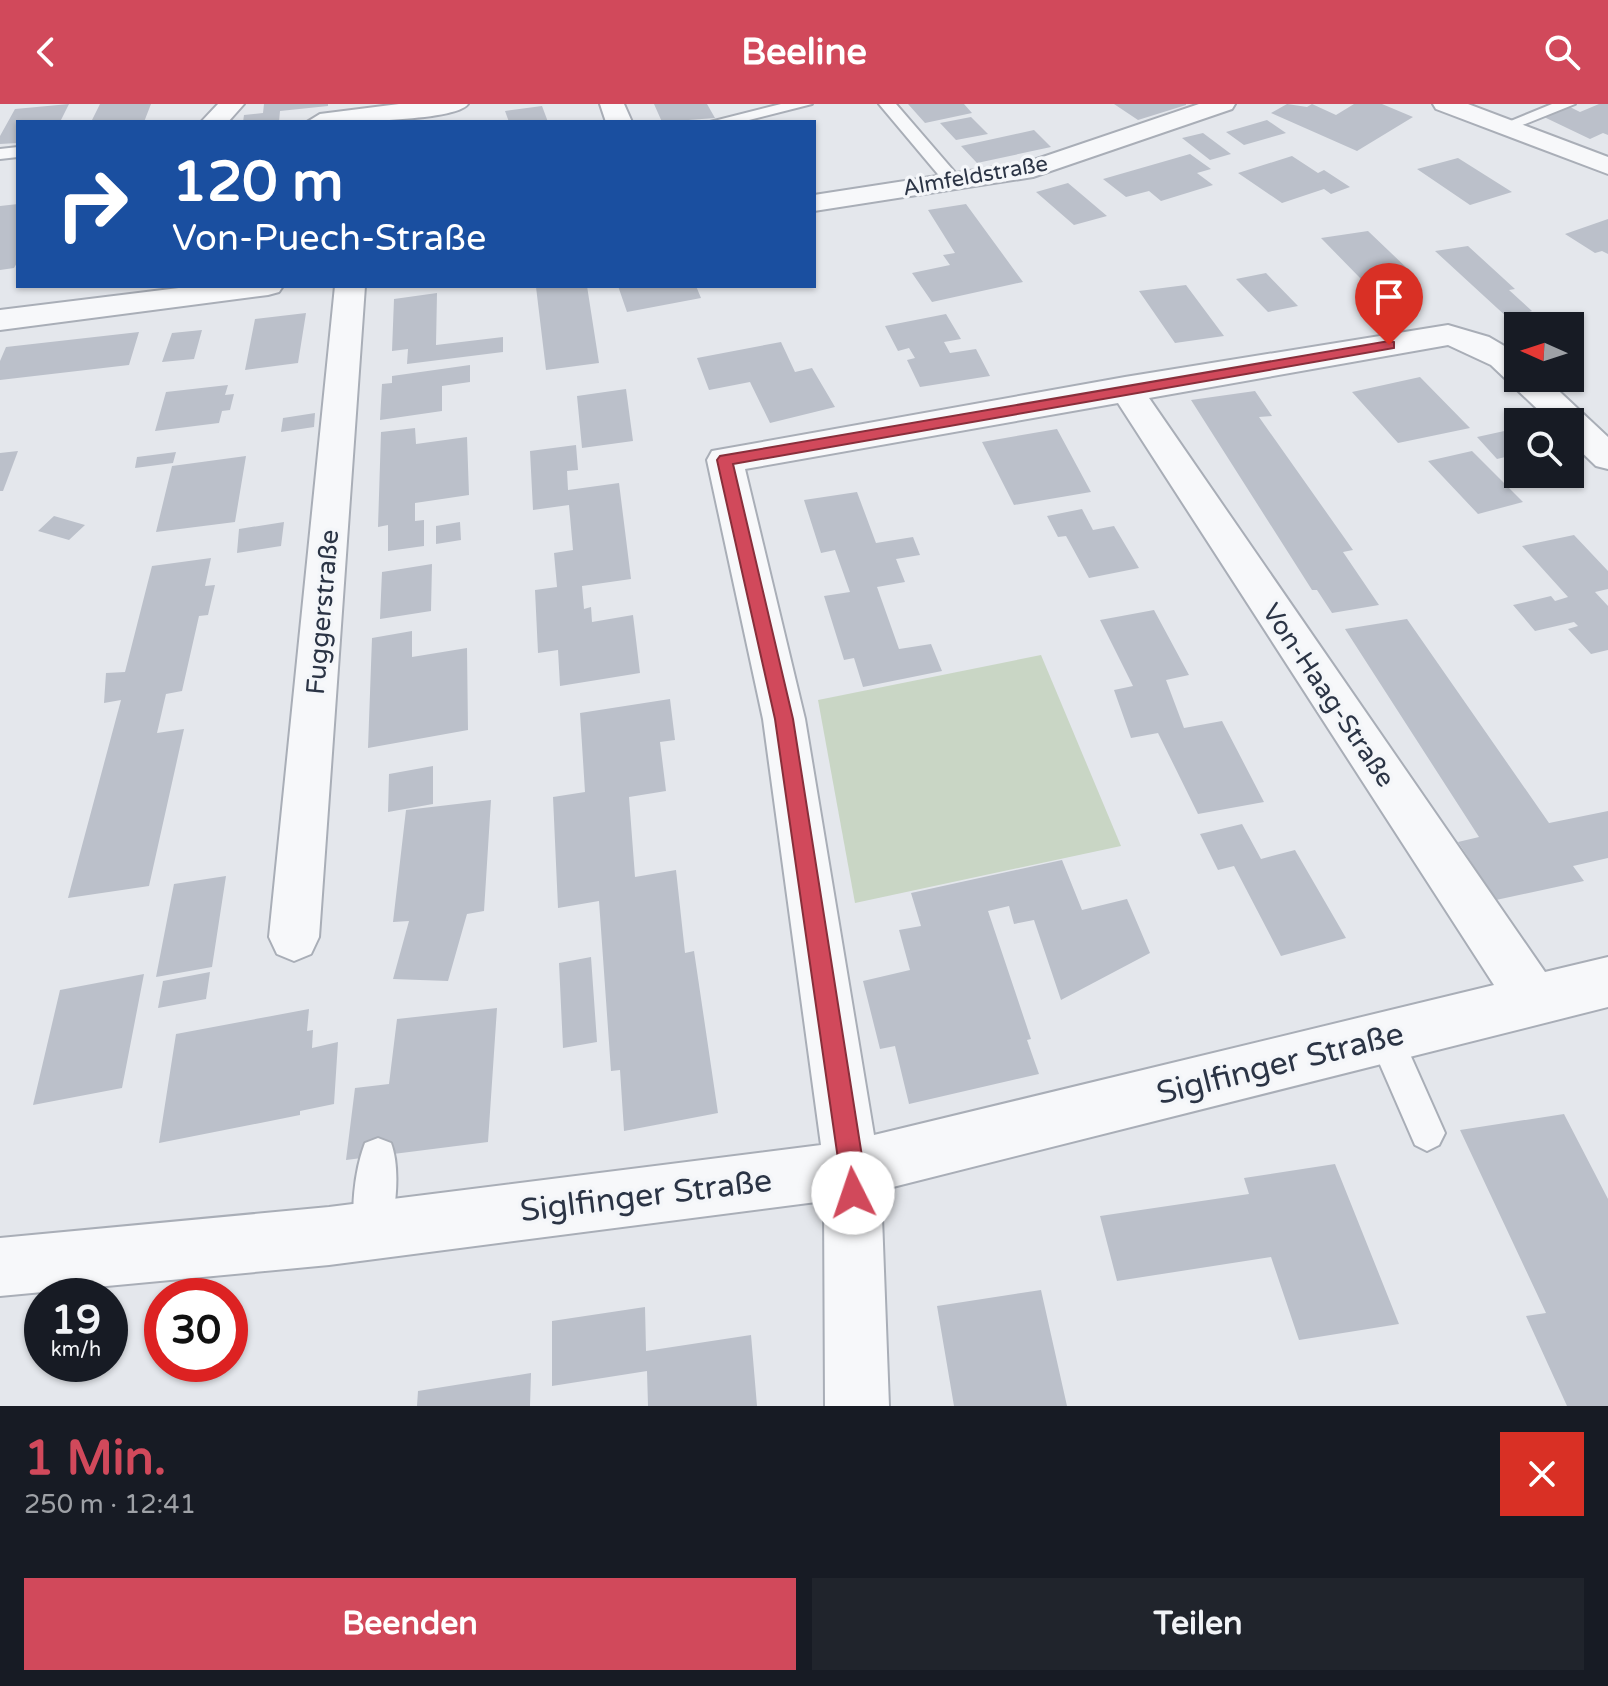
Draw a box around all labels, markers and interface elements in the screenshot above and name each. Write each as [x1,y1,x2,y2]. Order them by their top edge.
icon: back [24,30,68,74]
icon: search [1540,30,1584,74]
text: Beeline [741,31,867,74]
text: 120 m [172,149,343,216]
street label: Almfeldstraße [901,150,1050,202]
icon: right [40,152,144,256]
text: Von-Puech-Straße [172,217,486,260]
pin [1355,263,1423,345]
icon: arrive [1367,275,1411,319]
north arrow [1504,312,1584,392]
map controls [1504,312,1584,488]
button: search [1504,408,1584,488]
street label: Fuggerstraße [300,528,345,696]
street label: Von-Haag-Straße [1256,598,1401,793]
street label: Siglfinger Straße [1153,1015,1408,1113]
position arrow [811,1151,895,1235]
street label: Siglfinger Straße [518,1162,774,1230]
speed limit sign: 30 [144,1278,248,1382]
text: 19 [51,1296,101,1344]
text: km/h [51,1338,101,1362]
text: 1 Min. [24,1430,166,1488]
button: close [1500,1432,1584,1516]
text: 250 m · 12:41 [24,1489,196,1520]
button: Beenden [24,1578,796,1670]
button: Teilen [812,1578,1584,1670]

